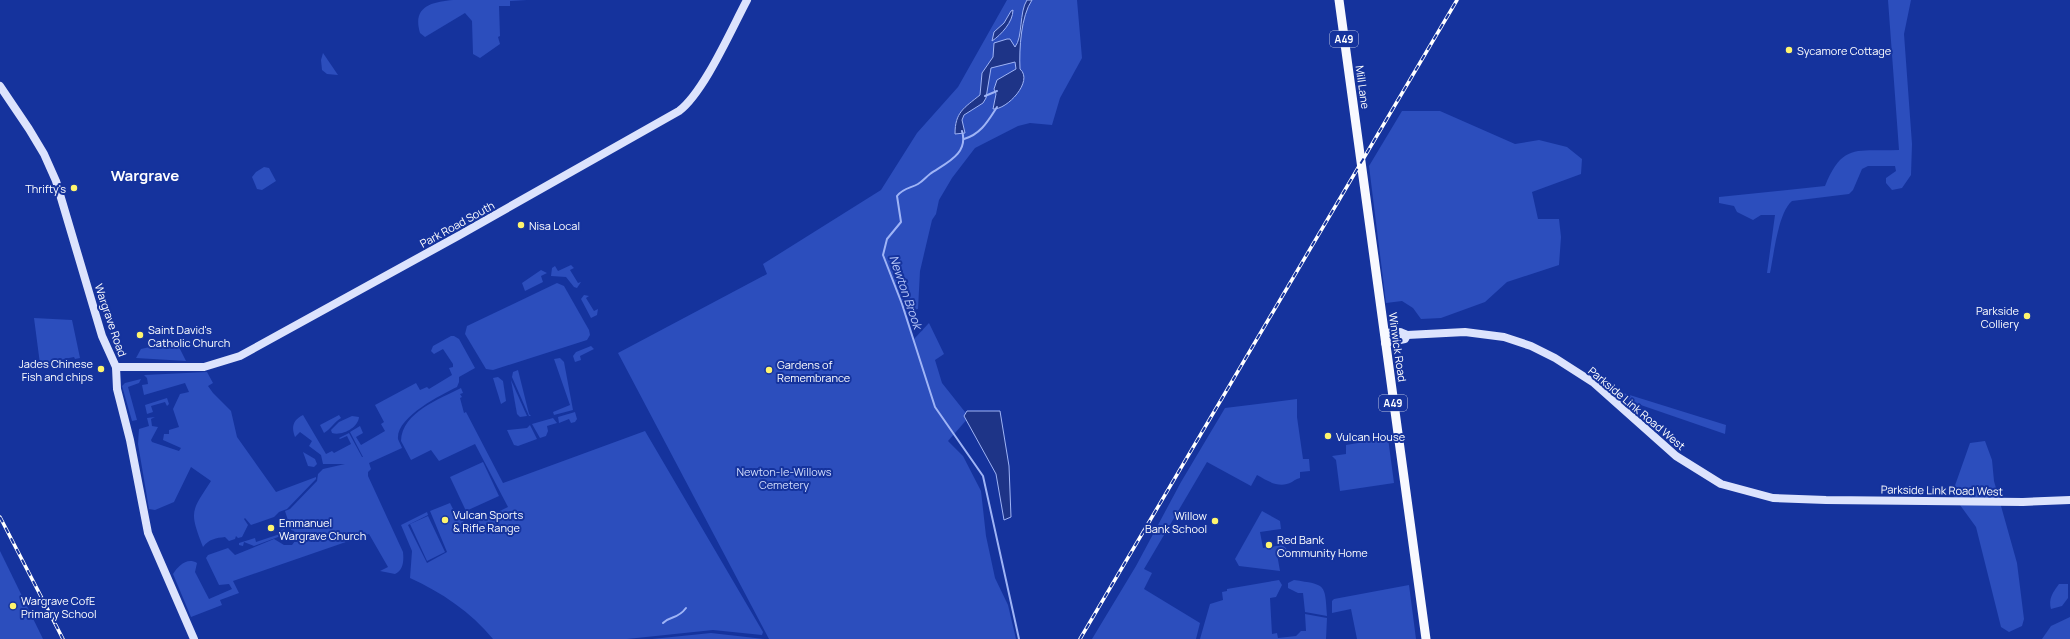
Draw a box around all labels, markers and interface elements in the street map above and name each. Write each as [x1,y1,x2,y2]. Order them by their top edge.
road number: A49 [1330,31,1358,47]
place label: Sycamore Cottage [1797,43,1892,58]
marker: Sycamore Cottage [1784,45,1794,55]
street label: Mill Lane [1353,64,1374,110]
district label: Wargrave [111,165,179,186]
place label: Thrifty's [25,181,66,196]
marker: Thrifty's [69,183,79,193]
street label: Park Road South [417,197,497,251]
place label: Nisa Local [529,218,580,233]
marker: Nisa Local [516,220,526,230]
water label: Newton Brook [885,253,927,333]
street label: Wargrave Road [92,282,130,358]
place label: Parkside Colliery [1976,303,2020,331]
street label: Winwick Road [1386,311,1410,383]
marker: Parkside Colliery [2022,311,2032,321]
place label: Saint David's Catholic Church [148,322,230,350]
marker: Saint David's Catholic Church [135,330,145,340]
place label: Jades Chinese Fish and chips [19,356,94,384]
place label: Gardens of Remembrance [777,357,851,385]
street label: Parkside Link Road West [1585,363,1689,453]
marker: Jades Chinese Fish and chips [96,364,106,374]
marker: Gardens of Remembrance [764,365,774,375]
road number: A49 [1379,395,1407,411]
place label: Vulcan House [1336,429,1406,444]
marker: Vulcan House [1323,431,1333,441]
park label: Newton-le-Willows Cemetery [736,464,832,492]
street label: Parkside Link Road West [1881,481,2003,499]
place label: Vulcan Sports & Rifle Range [453,507,523,535]
place label: Willow Bank School [1145,508,1208,536]
place label: Emmanuel Wargrave Church [279,515,366,543]
marker: Vulcan Sports & Rifle Range [440,515,450,525]
marker: Willow Bank School [1210,516,1220,526]
marker: Emmanuel Wargrave Church [266,523,276,533]
place label: Red Bank Community Home [1277,532,1368,560]
marker: Red Bank Community Home [1264,540,1274,550]
place label: Wargrave CofE Primary School [21,593,97,621]
marker: Wargrave CofE Primary School [8,601,18,611]

